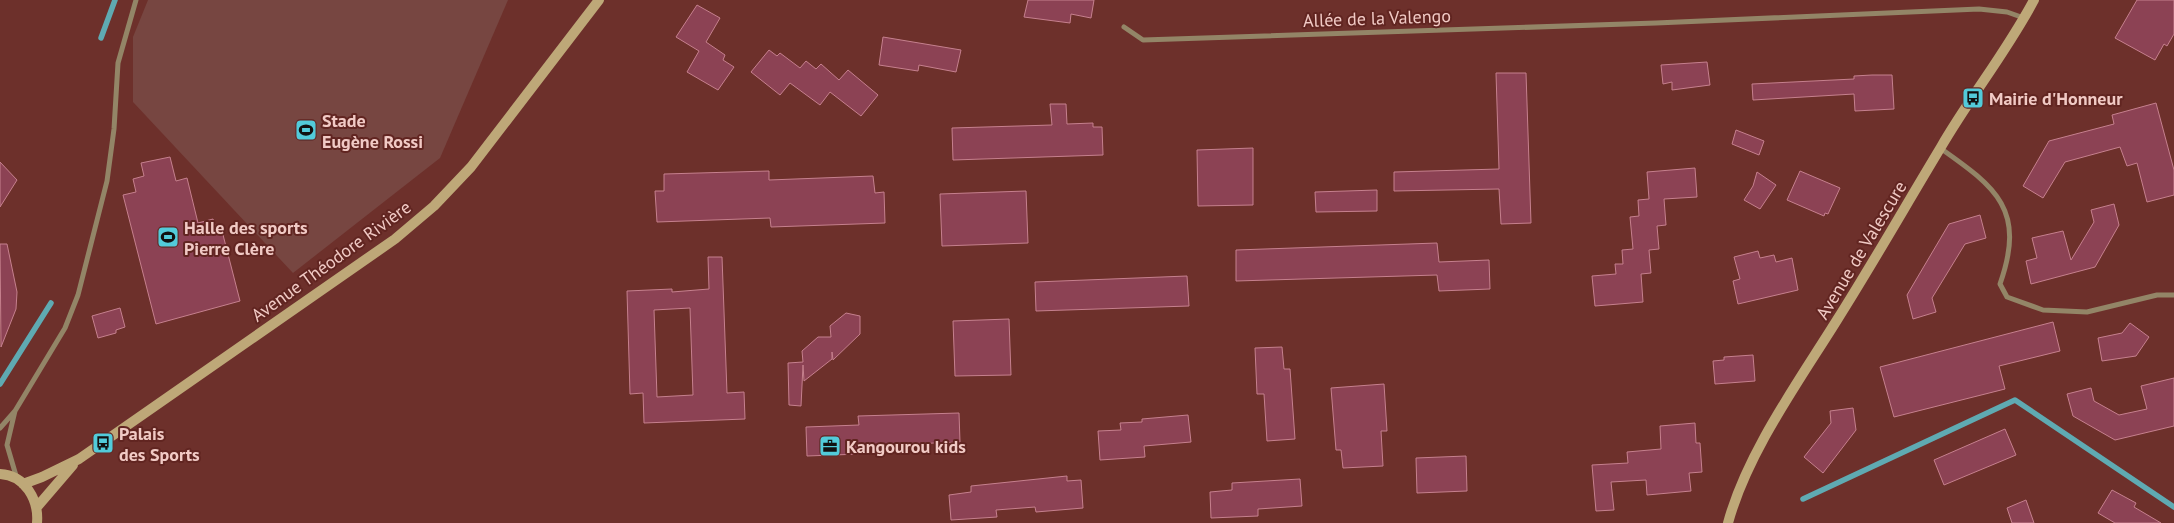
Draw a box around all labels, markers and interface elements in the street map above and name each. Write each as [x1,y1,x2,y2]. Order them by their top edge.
street label: Allée de la Valengo [1303,4,1451,32]
bus stop icon: Mairie d'Honneur [1961,86,1985,110]
place label: Mairie d'Honneur [1989,87,2123,110]
place label: Stade Eugène Rossi [322,109,423,153]
sports icon: Stade Eugène Rossi [294,118,318,142]
street label: Avenue de Valescure [1811,177,1911,323]
street label: Avenue Théodore Rivière [247,195,415,327]
place label: Halle des sports Pierre Clère [184,216,308,260]
sports icon: Halle des sports Pierre Clère [156,225,180,249]
place label: Palais des Sports [119,422,200,466]
bus stop icon: Palais des Sports [91,431,115,455]
office icon: Kangourou kids [818,434,842,458]
place label: Kangourou kids [846,435,966,458]

